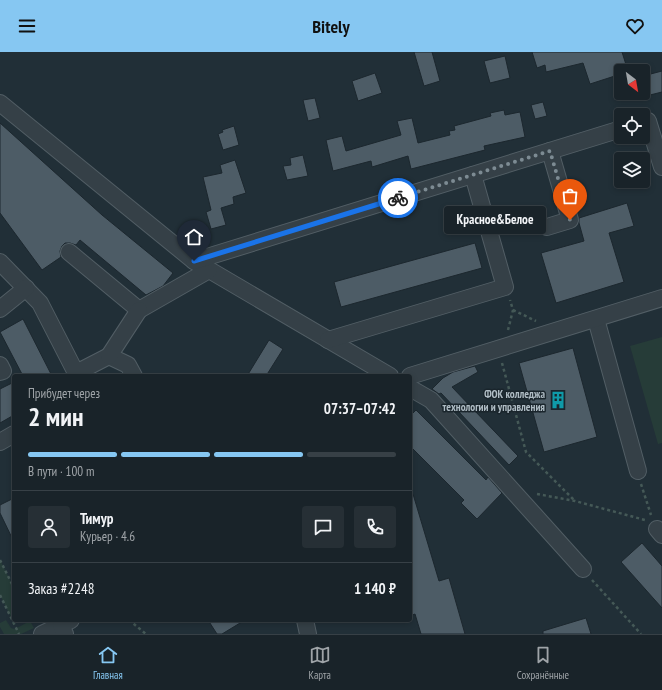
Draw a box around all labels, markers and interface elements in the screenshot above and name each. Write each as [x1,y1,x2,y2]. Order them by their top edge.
icon: menu [16,15,38,37]
text: Bitely [312,15,350,38]
icon: heart [624,15,646,37]
north arrow [614,64,650,100]
map controls [614,64,650,188]
button: locate [614,108,650,144]
button: layers [614,152,650,188]
courier [378,178,418,218]
pin [553,179,587,220]
icon: bag [559,185,581,207]
icon: bike [387,187,409,209]
callout: Красное&Белое [444,206,546,234]
text: Красное&Белое [457,211,533,228]
pin [177,220,211,261]
icon: home [183,226,205,248]
text: Прибудет через [28,385,100,402]
place label: ФОК колледжа технологии и управления [443,387,545,414]
building icon: ФОК колледжа технологии и управления [548,390,568,410]
text: 07:37–07:42 [324,399,396,418]
text: 2 мин [28,400,83,433]
text: В пути · 100 m [28,463,94,480]
button: person [28,506,70,548]
button: chat [302,506,344,548]
button: phone [354,506,396,548]
text: Тимур [80,509,113,528]
text: Курьер · 4.6 [80,528,135,545]
text: Заказ #2248 [28,579,95,598]
text: 1 140 ₽ [354,579,396,598]
tab: Главная [93,644,123,682]
tab: Карта [308,644,331,682]
tab: Сохранённые [517,644,569,682]

